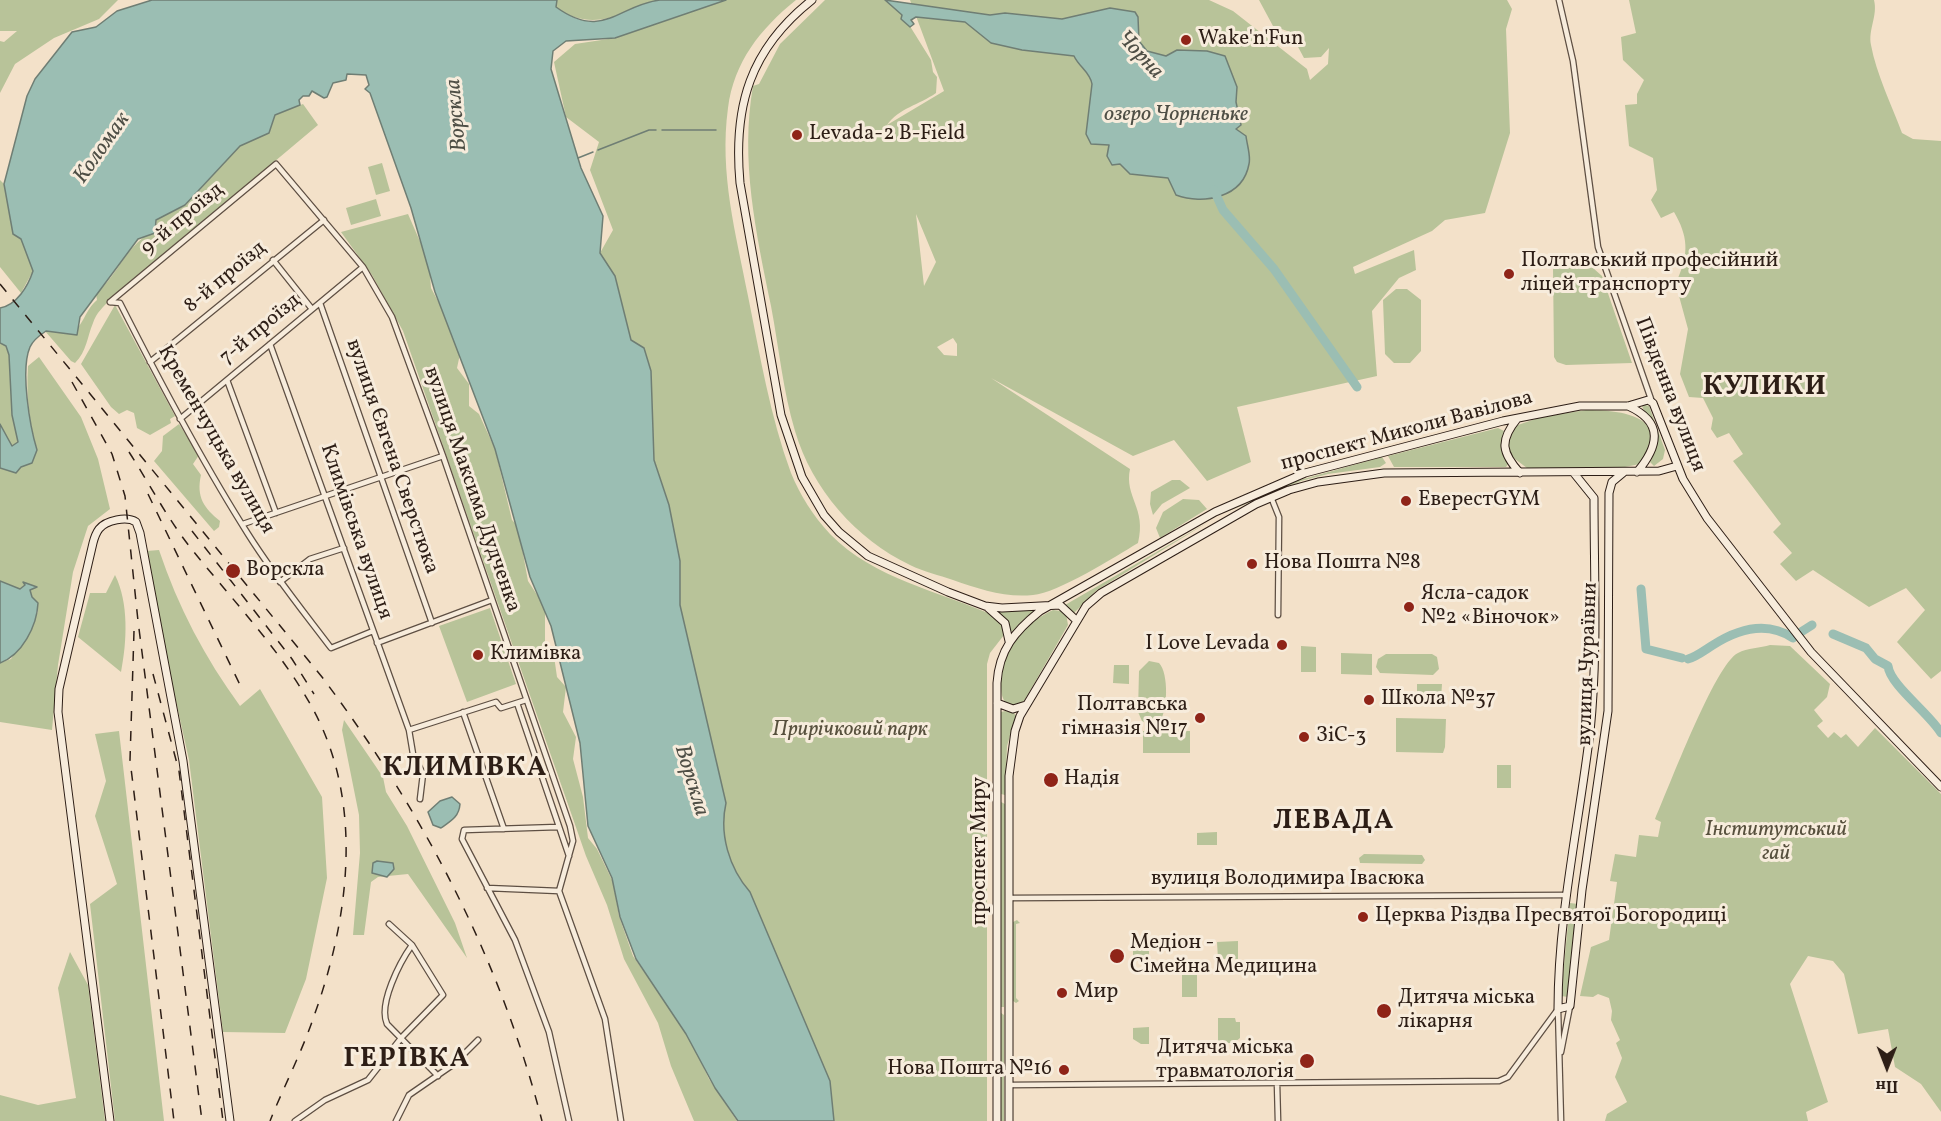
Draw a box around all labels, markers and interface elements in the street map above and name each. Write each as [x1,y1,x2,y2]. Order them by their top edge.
water label: Чорна [1110,26,1168,86]
place label: Wake'n'Fun [1198,27,1304,53]
marker: Wake'n'Fun [1179,33,1193,47]
water label: Ворскла [442,78,474,152]
water label: озеро Чорненьке [1104,103,1248,129]
water label: Коломак [69,108,137,190]
place label: Levada-2 B-Field [809,122,965,148]
marker: Levada-2 B-Field [790,128,804,142]
street label: 9-й проїзд [137,178,229,262]
street label: 8-й проїзд [180,236,272,320]
place label: Полтавський професійний ліцей транспорту [1521,249,1778,299]
marker: Полтавський професійний ліцей транспорту [1502,267,1516,281]
street label: 7-й проїзд [215,289,307,371]
street label: Південна вулиця [1628,314,1710,476]
street label: вулиця Євгена Сверстюка [339,336,443,578]
street label: Кременчуцька вулиця [151,341,279,539]
street label: вулиця Максима Дудченка [417,364,525,616]
district label: КУЛИКИ [1703,373,1827,405]
street label: проспект Миколи Вавілова [1278,386,1536,478]
street label: Климівська вулиця [313,441,397,623]
place label: ЕверестGYM [1418,488,1540,514]
marker: ЕверестGYM [1399,494,1413,508]
place label: Нова Пошта №8 [1264,551,1421,577]
marker: Нова Пошта №8 [1245,557,1259,571]
place label: Ворскла [246,558,325,584]
marker: Ворскла [224,562,242,580]
place label: Ясла-садок №2 «Віночок» [1421,582,1560,632]
street label: вулиця Чураївни [1574,582,1604,746]
marker: Ясла-садок №2 «Віночок» [1402,600,1416,614]
place label: I Love Levada [1145,632,1270,658]
marker: I Love Levada [1275,638,1289,652]
place label: Климівка [490,642,581,668]
marker: Климівка [471,648,485,662]
place label: Школа №37 [1381,687,1496,713]
place label: Полтавська гімназія №17 [1061,693,1188,743]
marker: Школа №37 [1362,693,1376,707]
marker: Полтавська гімназія №17 [1193,711,1207,725]
park label: Прирічковий парк [773,718,927,744]
place label: ЗіС-3 [1316,724,1366,750]
marker: ЗіС-3 [1297,730,1311,744]
water label: Ворскла [667,742,713,820]
district label: КЛИМІВКА [382,754,548,786]
place label: Надія [1064,767,1119,793]
marker: Надія [1042,771,1060,789]
street label: проспект Миру [968,777,994,925]
district label: ЛЕВАДА [1273,807,1395,839]
park label: Інститутський гай [1705,818,1847,868]
street label: вулиця Володимира Івасюка [1151,867,1425,893]
place label: Церква Різдва Пресвятої Богородиці [1375,904,1727,930]
marker: Церква Різдва Пресвятої Богородиці [1356,910,1370,924]
place label: Медіон - Сімейна Медицина [1130,931,1317,981]
marker: Медіон - Сімейна Медицина [1108,947,1126,965]
place label: Мир [1074,980,1118,1006]
marker: Мир [1055,986,1069,1000]
place label: Дитяча міська лікарня [1398,986,1535,1036]
marker: Дитяча міська лікарня [1375,1002,1393,1020]
place label: Дитяча міська травматологія [1156,1036,1294,1086]
north arrow [1857,1037,1917,1097]
district label: ГЕРІВКА [343,1045,471,1077]
marker: Дитяча міська травматологія [1298,1052,1316,1070]
place label: Нова Пошта №16 [887,1057,1052,1083]
marker: Нова Пошта №16 [1057,1063,1071,1077]
text: Пн [1876,1074,1898,1096]

